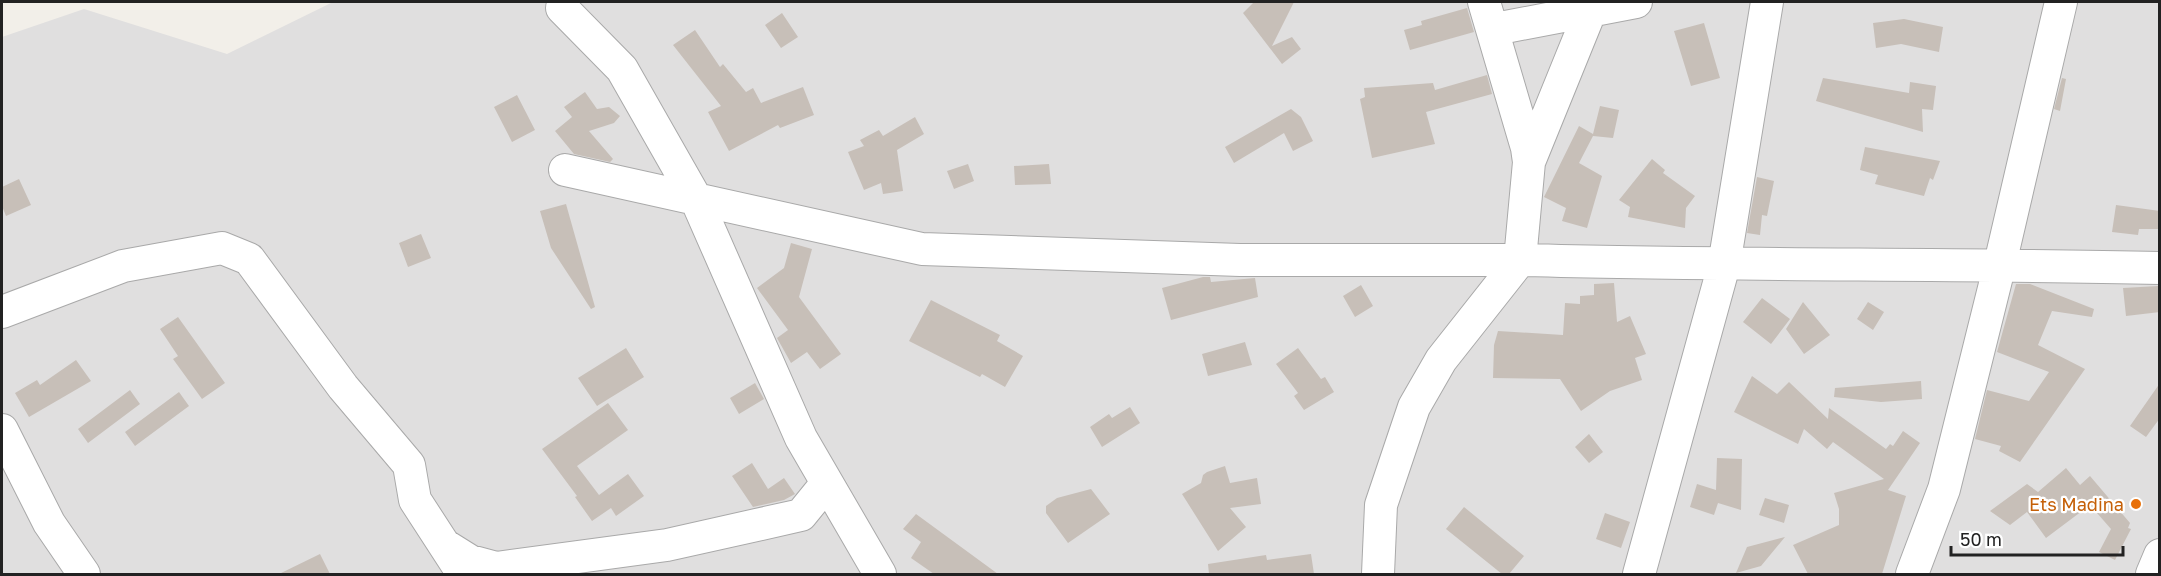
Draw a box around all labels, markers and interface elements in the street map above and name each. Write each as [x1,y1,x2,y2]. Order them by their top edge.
place label: Ets Madina [2029,493,2124,515]
marker: Ets Madina [2129,497,2143,511]
scale bar [1951,519,2124,557]
text: 50 m [1960,528,2002,550]

